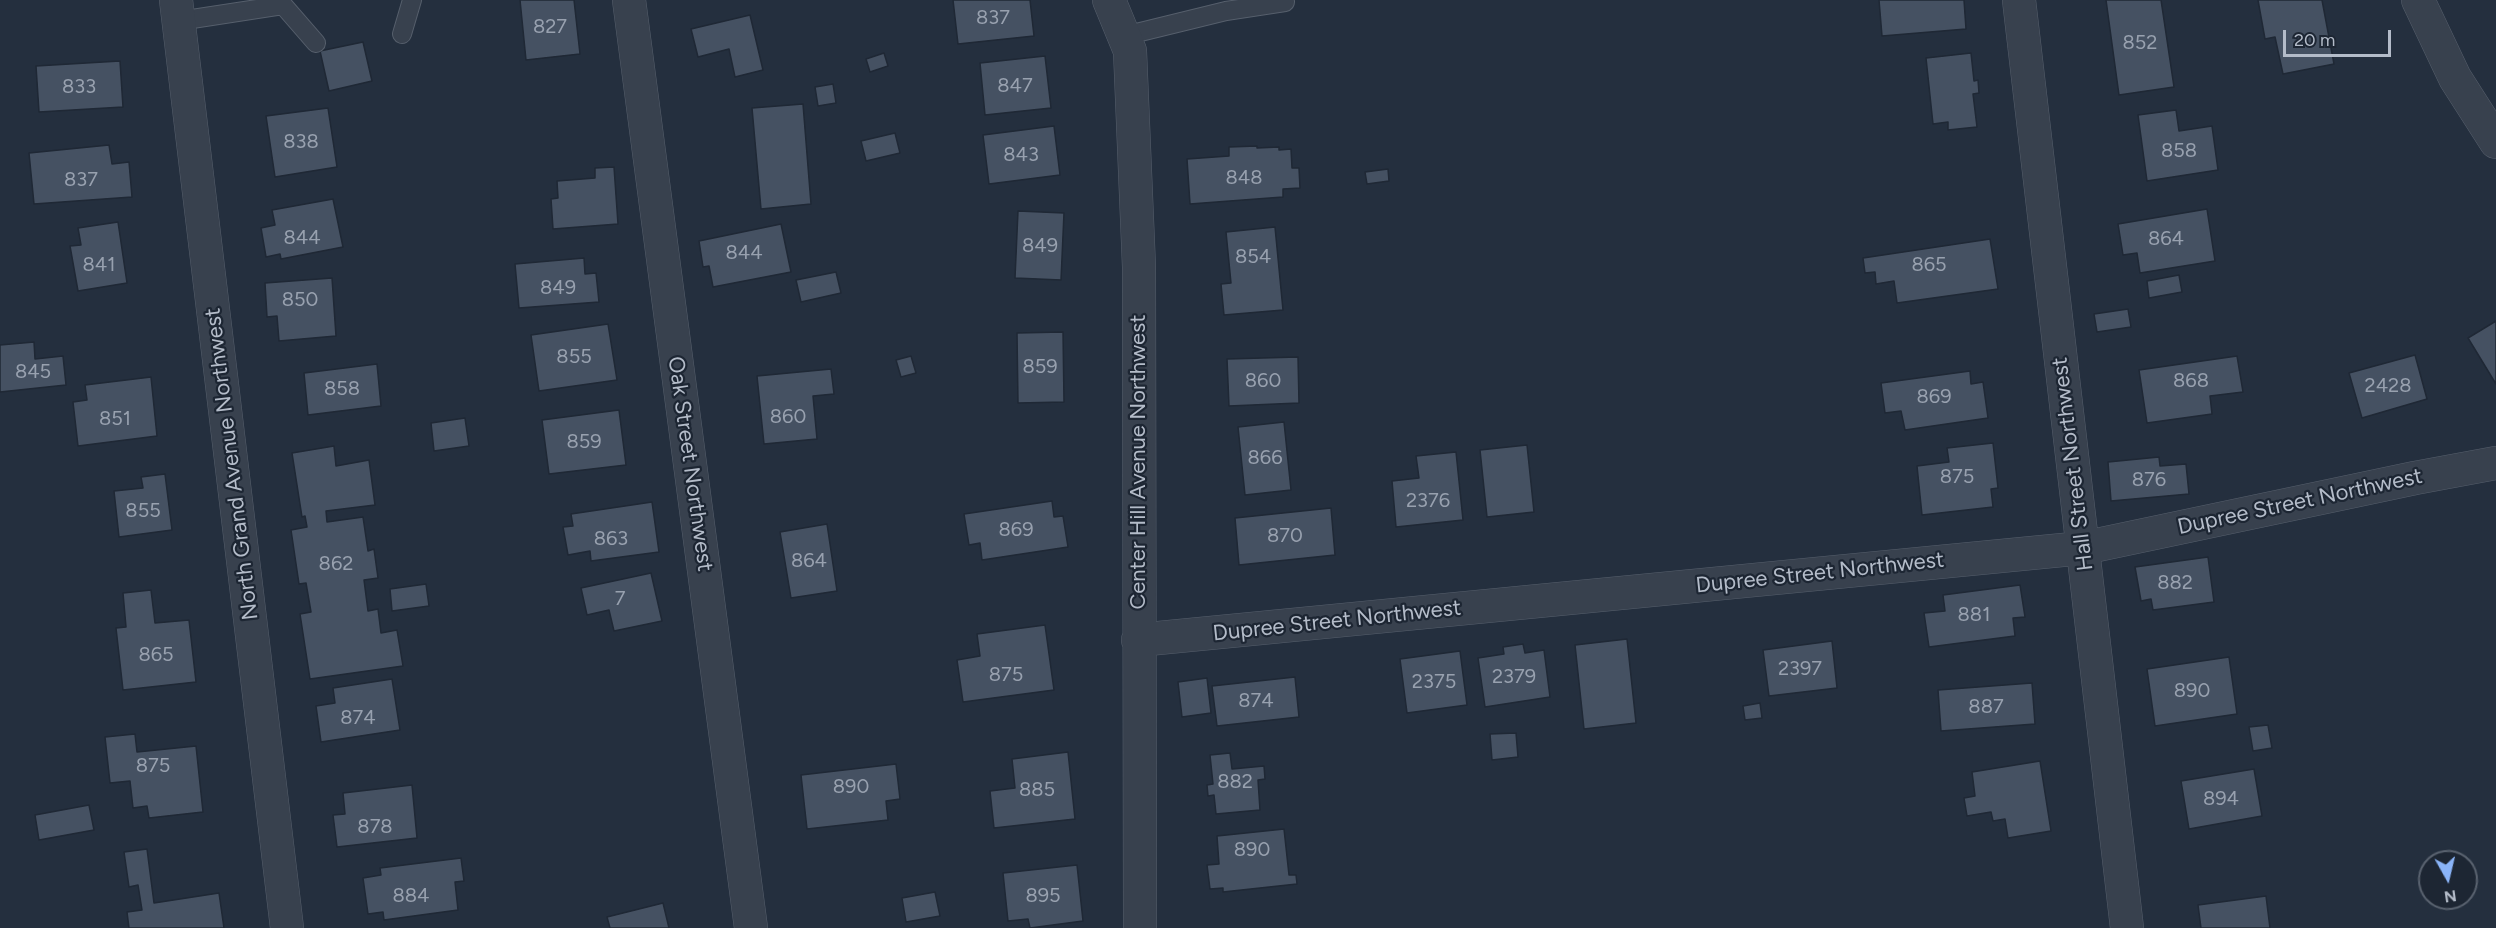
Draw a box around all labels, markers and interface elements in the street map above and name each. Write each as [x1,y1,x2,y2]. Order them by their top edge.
house number: 837 [976,6,1010,30]
house number: 827 [533,15,567,39]
scale bar [2286,18,2394,56]
text: 20 m [2294,29,2335,51]
house number: 852 [2123,31,2157,55]
house number: 847 [997,74,1033,98]
house number: 833 [62,75,96,99]
house number: 838 [283,130,319,154]
house number: 858 [2161,139,2197,163]
house number: 843 [1003,143,1039,167]
house number: 848 [1226,166,1262,190]
house number: 837 [64,168,98,192]
house number: 844 [283,226,321,250]
house number: 864 [2148,227,2184,251]
house number: 849 [1022,234,1058,258]
house number: 844 [725,241,763,265]
house number: 854 [1235,245,1271,269]
house number: 841 [83,253,115,277]
house number: 865 [1911,253,1947,277]
house number: 849 [540,276,576,300]
house number: 850 [282,288,318,312]
street label: North Grand Avenue Northwest [200,306,264,622]
street label: Center Hill Avenue Northwest [1126,314,1152,610]
house number: 855 [556,345,592,369]
street label: Oak Street Northwest [662,355,718,573]
house number: 859 [1022,355,1058,379]
street label: Hall Street Northwest [2047,356,2099,572]
house number: 845 [15,360,51,384]
house number: 860 [1245,369,1281,393]
house number: 868 [2173,369,2209,393]
house number: 2428 [2364,374,2412,398]
house number: 858 [324,377,360,401]
house number: 869 [1917,385,1951,409]
house number: 860 [770,405,806,429]
house number: 851 [99,407,131,431]
house number: 859 [566,430,602,454]
house number: 866 [1248,446,1282,470]
street label: Dupree Street Northwest [2175,463,2425,541]
house number: 875 [1940,465,1974,489]
house number: 876 [2132,468,2166,492]
house number: 2376 [1406,489,1450,513]
house number: 855 [125,499,161,523]
house number: 869 [999,518,1033,542]
house number: 870 [1267,524,1303,548]
house number: 863 [594,527,628,551]
street label: Dupree Street Northwest [1695,547,1945,599]
house number: 864 [791,549,827,573]
house number: 862 [319,552,353,576]
house number: 882 [2157,571,2193,595]
house number: 7 [615,587,625,611]
street label: Dupree Street Northwest [1212,595,1462,647]
house number: 881 [1958,603,1990,627]
house number: 865 [138,643,174,667]
house number: 2397 [1778,657,1822,681]
house number: 875 [989,663,1023,687]
house number: 2379 [1492,665,1536,689]
house number: 2375 [1412,670,1456,694]
house number: 890 [2174,679,2210,703]
house number: 874 [1238,689,1274,713]
house number: 887 [1968,695,2004,719]
house number: 874 [340,706,376,730]
house number: 875 [136,754,170,778]
house number: 882 [1217,770,1253,794]
house number: 890 [833,775,869,799]
house number: 885 [1019,778,1055,802]
house number: 894 [2203,787,2239,811]
house number: 878 [357,815,393,839]
house number: 890 [1234,838,1270,862]
north arrow [2418,850,2478,910]
house number: 884 [393,884,429,908]
house number: 895 [1025,884,1061,908]
text: N [2443,886,2458,907]

